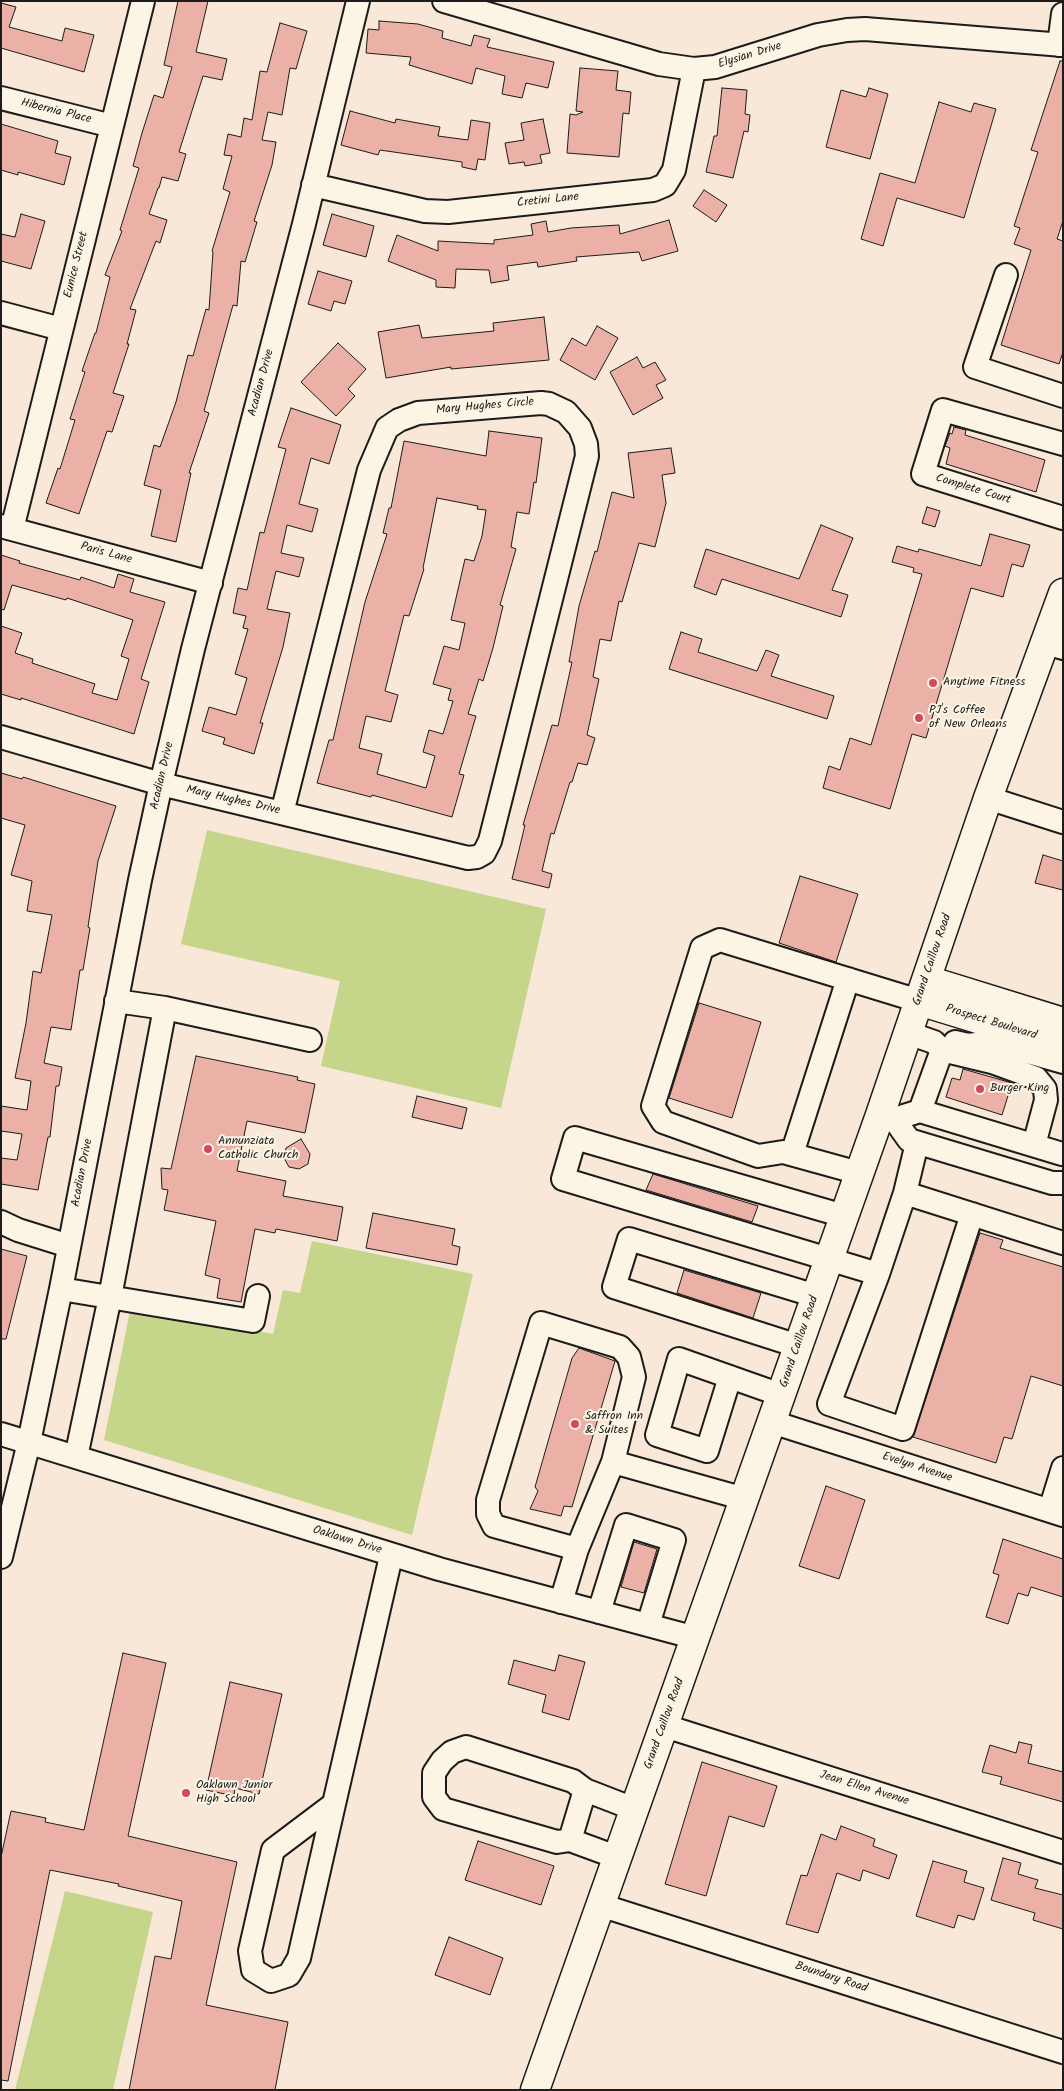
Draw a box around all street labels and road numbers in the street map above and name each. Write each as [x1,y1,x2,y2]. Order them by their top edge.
street label: Elysian Drive [717,40,783,72]
street label: Hibernia Place [19,96,93,128]
street label: Cretini Lane [516,191,580,211]
street label: Eunice Street [62,230,92,300]
street label: Acadian Drive [246,348,278,418]
street label: Mary Hughes Circle [435,396,535,418]
street label: Complete Court [934,472,1012,508]
street label: Paris Lane [79,540,133,568]
street label: Acadian Drive [148,741,178,811]
street label: Mary Hughes Drive [185,783,281,819]
street label: Grand Caillou Road [911,912,955,1008]
street label: Prospect Boulevard [944,1002,1038,1044]
street label: Acadian Drive [69,1138,97,1208]
street label: Grand Caillou Road [778,1294,822,1390]
street label: Evelyn Avenue [880,1450,954,1486]
street label: Oaklawn Drive [311,1524,383,1558]
street label: Grand Caillou Road [642,1677,688,1771]
street label: Jean Ellen Avenue [818,1769,910,1809]
street label: Boundary Road [793,1960,869,1996]

